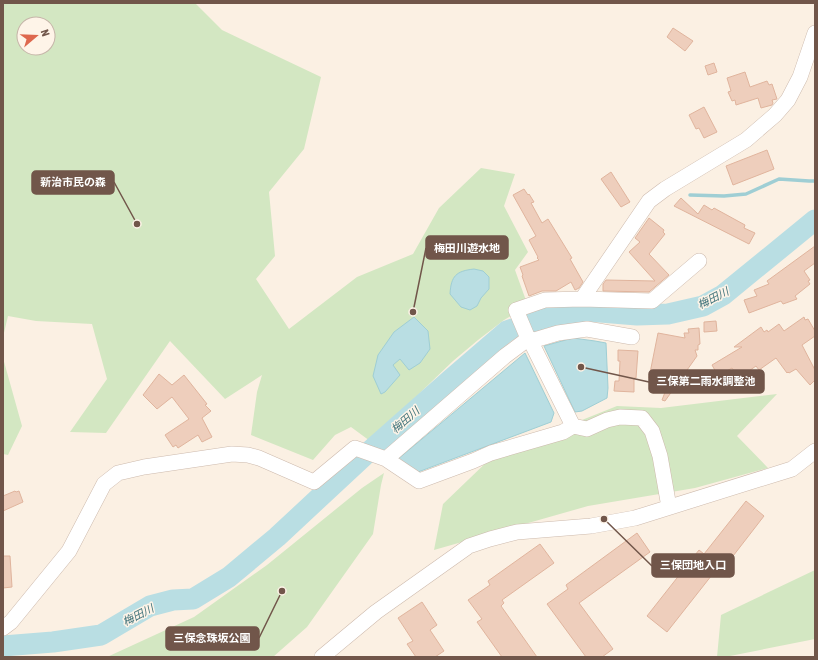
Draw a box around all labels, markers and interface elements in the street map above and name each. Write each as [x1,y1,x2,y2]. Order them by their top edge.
north arrow [16,16,56,56]
text: N [39,28,52,38]
callout: 新治市民の森 [32,171,114,194]
text: 新治市民の森 [40,176,106,188]
callout: 梅田川遊水地 [426,236,508,259]
text: 梅田川遊水地 [434,242,500,254]
water label: 梅田川 [696,285,731,311]
callout: 三保第二雨水調整池 [649,370,764,393]
text: 三保第二雨水調整池 [657,375,756,387]
water label: 梅田川 [389,404,422,435]
callout: 三保団地入口 [652,554,734,577]
text: 三保団地入口 [660,559,726,571]
water label: 梅田川 [121,602,156,628]
callout: 三保念珠坂公園 [166,627,259,650]
text: 三保念珠坂公園 [174,632,251,644]

